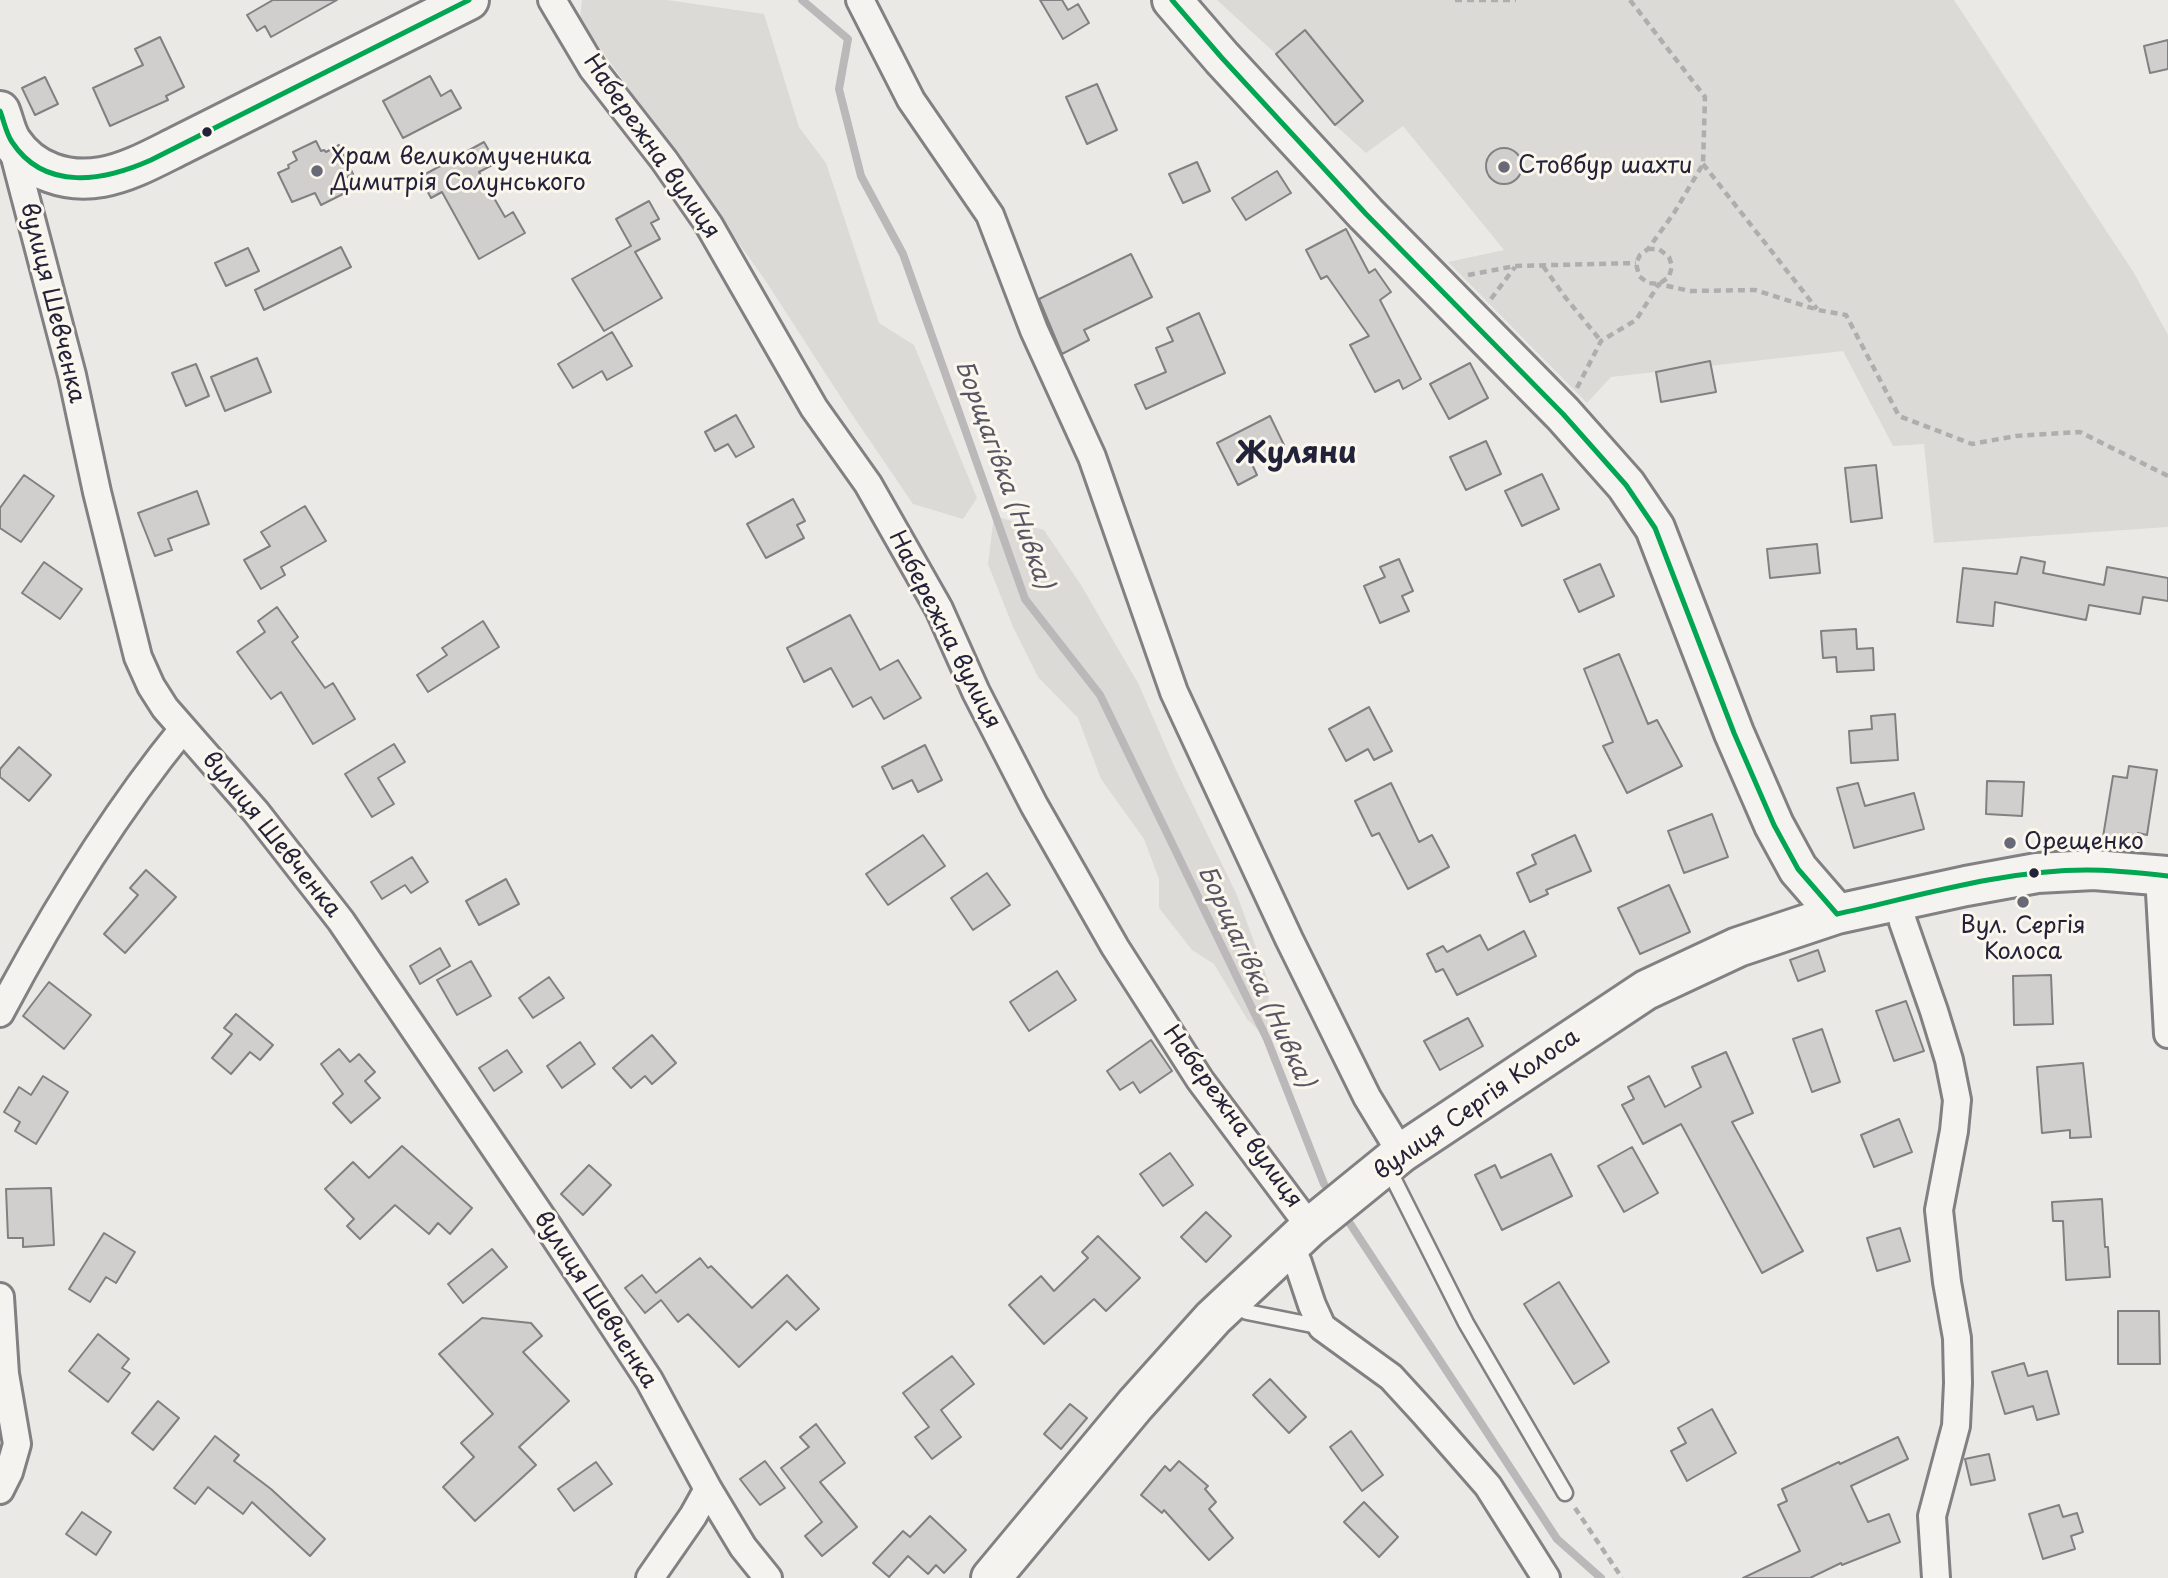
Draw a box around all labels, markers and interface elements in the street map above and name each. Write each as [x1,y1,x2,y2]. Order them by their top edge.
street label: Набережна вулиця [577,49,725,245]
unlabelled marker [200,125,214,139]
place label: Храм великомученика Димитрія Солунського [331,144,591,198]
place label: Cтовбур шахти [1518,153,1693,181]
marker: Cтовбур шахти [1496,159,1512,175]
marker: Храм великомученика Димитрія Солунського [309,163,325,179]
street label: вулиця Шевченка [14,200,90,406]
water label: Борщагівка (Нивка) [948,357,1058,593]
district label: Жуляни [1235,437,1357,473]
street label: Набережна вулиця [882,526,1006,734]
street label: вулиця Шевченка [196,747,346,923]
place label: Орещенко [2024,829,2144,857]
marker: Орещенко [2002,835,2018,851]
water label: Борщагівка (Нивка) [1191,862,1319,1092]
unlabelled marker [2027,866,2041,880]
marker: Вул. Сергія Колоса [2015,894,2031,910]
place label: Вул. Сергія Колоса [1961,913,2085,967]
street label: Набережна вулиця [1157,1020,1307,1214]
street label: вулиця Сергія Колоса [1369,1024,1585,1186]
street label: вулиця Шевченка [528,1206,662,1394]

